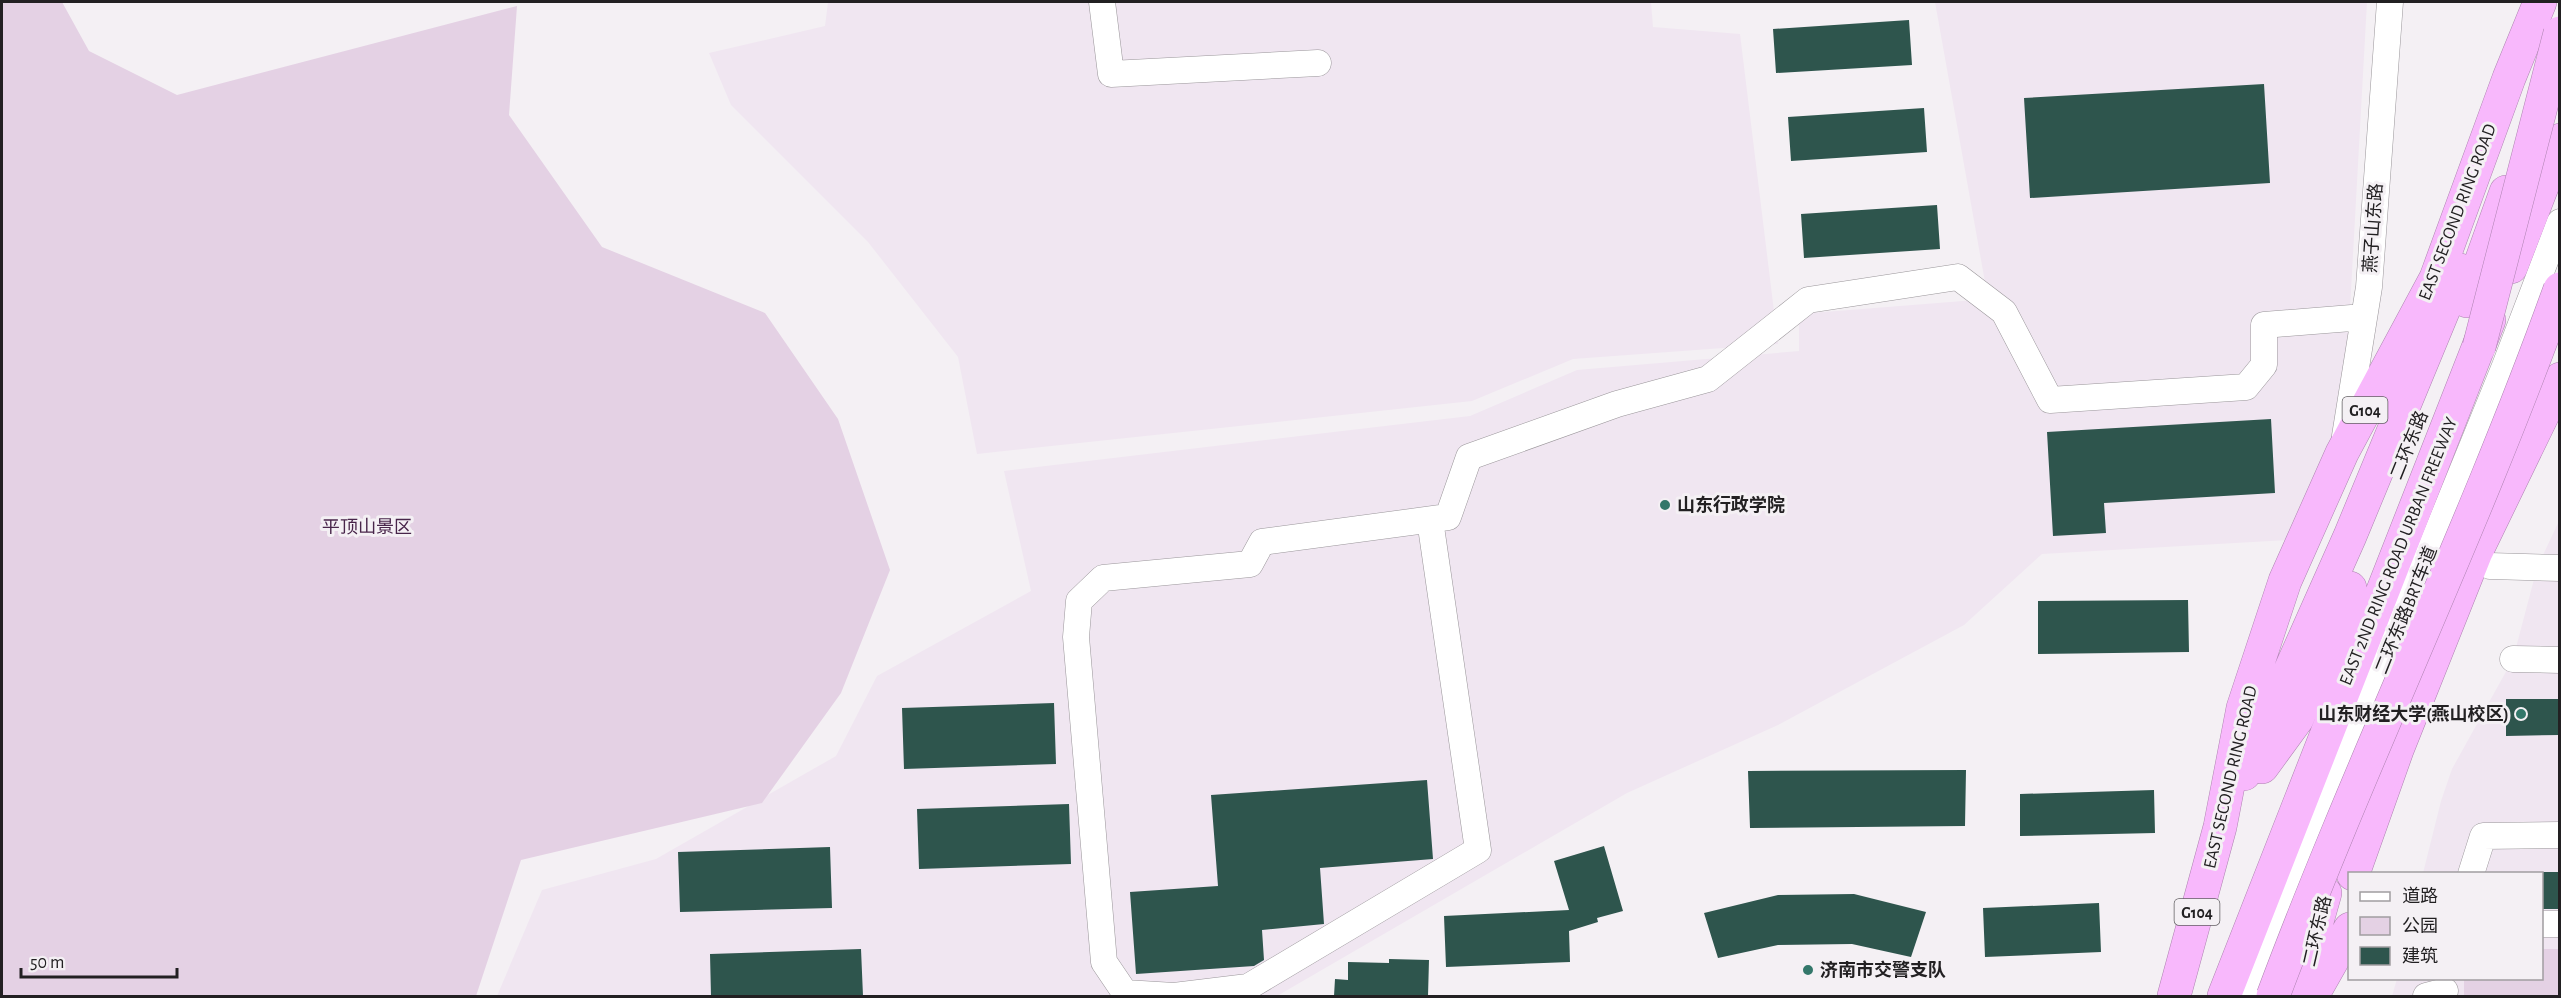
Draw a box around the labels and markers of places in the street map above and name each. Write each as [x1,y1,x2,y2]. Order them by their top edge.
place label: 山东行政学院 [1677,494,1785,515]
marker: 山东行政学院 [1658,498,1672,512]
place label: 山东财经大学(燕山校区) [2318,704,2509,724]
marker: 山东财经大学(燕山校区) [2514,707,2528,721]
place label: 济南市交警支队 [1820,960,1946,980]
marker: 济南市交警支队 [1801,963,1815,977]

